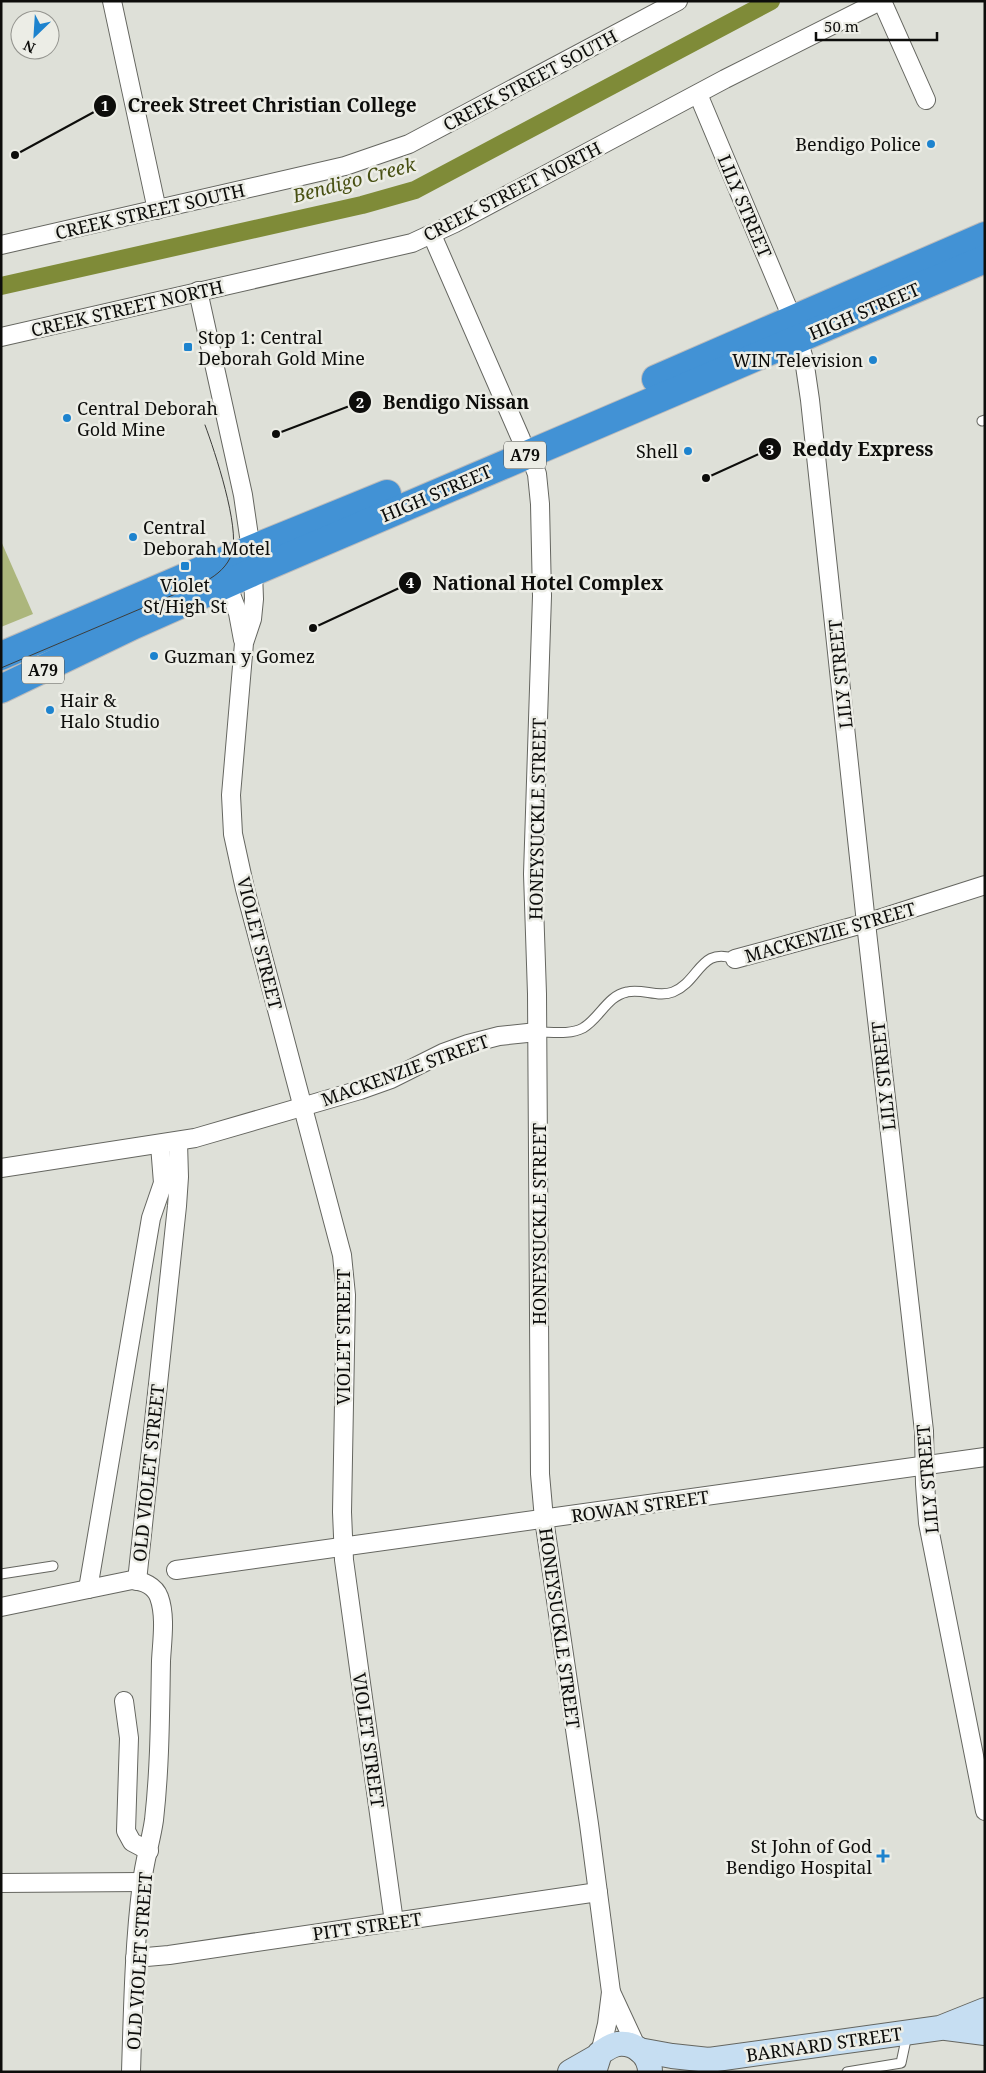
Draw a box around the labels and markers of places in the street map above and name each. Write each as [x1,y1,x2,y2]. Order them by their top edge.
callout: Creek Street Christian College [92,89,426,123]
place label: Bendigo Police [795,132,921,156]
marker: Bendigo Police [925,138,937,150]
place label: Stop 1: Central Deborah Gold Mine [198,325,365,370]
marker: Stop 1: Central Deborah Gold Mine [182,341,194,353]
place label: WIN Television [732,348,863,372]
marker: WIN Television [867,354,879,366]
callout: Bendigo Nissan [347,385,539,419]
place label: Central Deborah Gold Mine [77,396,218,441]
marker: Central Deborah Gold Mine [61,412,73,424]
callout: Reddy Express [757,432,943,466]
place label: Shell [636,439,678,463]
marker: Shell [682,445,694,457]
place label: Central Deborah Motel [143,515,271,560]
marker: Central Deborah Motel [127,531,139,543]
marker: Violet St/High St [179,560,191,572]
callout: National Hotel Complex [398,566,674,600]
place label: Violet St/High St [143,573,227,618]
place label: Guzman y Gomez [164,644,315,668]
marker: Guzman y Gomez [148,650,160,662]
place label: Hair & Halo Studio [60,688,160,733]
marker: Hair & Halo Studio [44,704,56,716]
place label: St John of God Bendigo Hospital [726,1834,872,1879]
marker: St John of God Bendigo Hospital [876,1849,890,1863]

